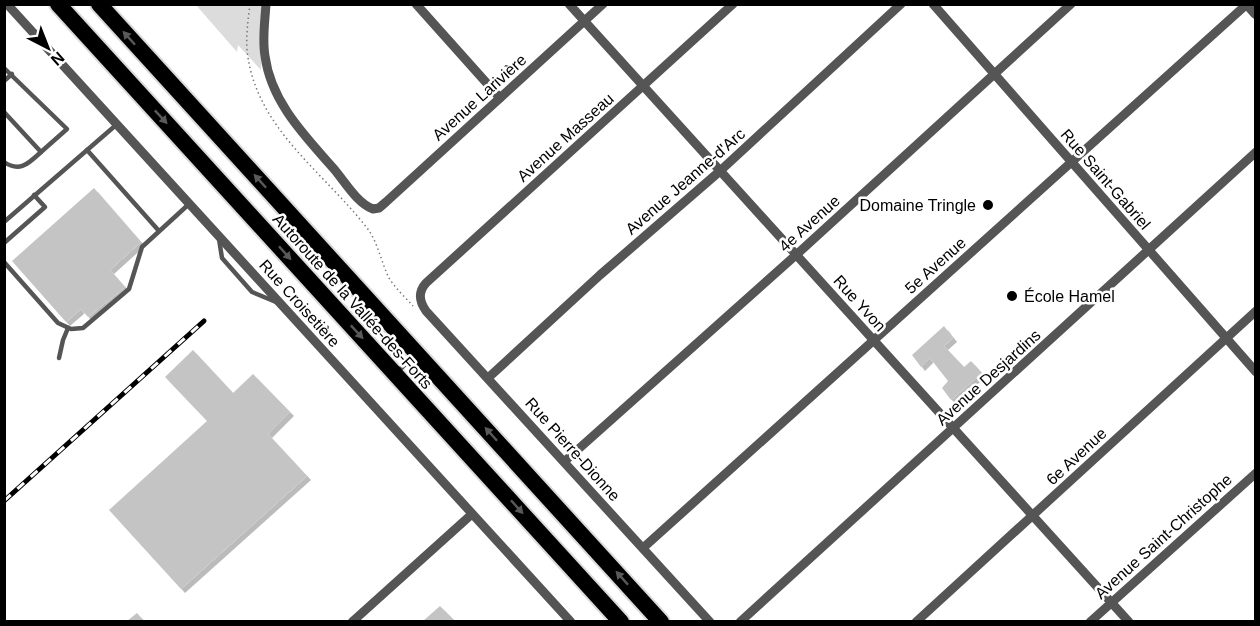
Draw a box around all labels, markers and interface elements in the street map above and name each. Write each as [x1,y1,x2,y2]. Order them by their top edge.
north arrow [18,18,78,78]
one-way arrow [122,30,136,45]
text: N [48,49,68,69]
street label: Avenue Larivière [429,51,530,144]
street label: Avenue Masseau [514,90,617,185]
one-way arrow [154,109,167,124]
street label: Avenue Jeanne-d'Arc [622,125,748,238]
street label: Rue Saint-Gabriel [1057,126,1154,233]
one-way arrow [253,174,267,189]
street label: 4e Avenue [776,192,843,255]
place label: Domaine Tringle [860,197,976,214]
marker: Domaine Tringle [981,198,995,212]
street label: Autoroute de la Vallée-des-Forts [270,210,436,392]
street label: 5e Avenue [902,234,969,297]
one-way arrow [278,245,292,260]
street label: Rue Croisetière [256,256,343,350]
street label: Rue Yvon [830,272,889,335]
place label: École Hamel [1024,287,1115,305]
marker: École Hamel [1005,289,1019,303]
one-way arrow [350,325,364,340]
street label: Avenue Desjardins [933,326,1044,429]
street label: Rue Pierre-Dionne [522,394,623,504]
street label: 6e Avenue [1043,424,1110,488]
one-way arrow [485,427,498,442]
street label: Avenue Saint-Christophe [1092,471,1235,602]
one-way arrow [510,499,523,514]
one-way arrow [616,571,629,586]

